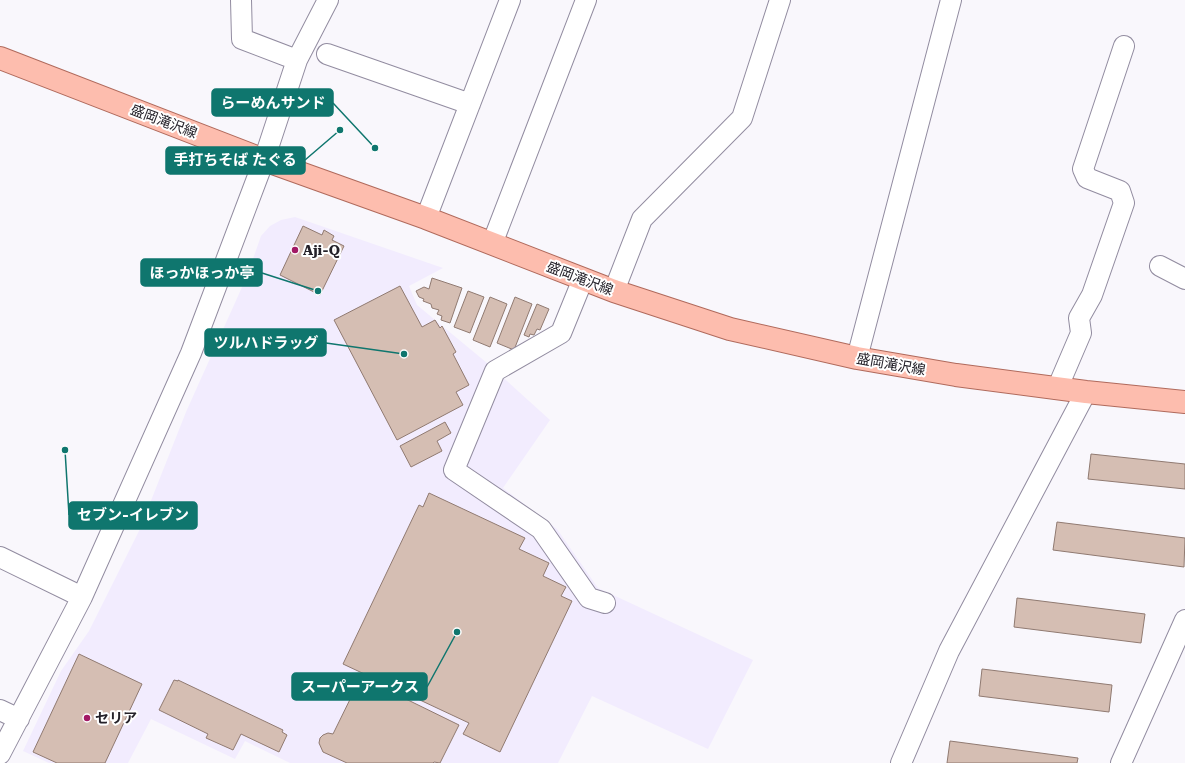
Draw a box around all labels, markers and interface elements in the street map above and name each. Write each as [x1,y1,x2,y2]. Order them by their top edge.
callout: らーめんサンド [212,89,333,116]
text: らーめんサンド [220,94,326,112]
street label: 盛岡滝沢線 [128,101,200,141]
callout: 手打ちそば たぐる [166,147,305,174]
text: 手打ちそば たぐる [173,151,297,169]
place label: Aji-Q [303,242,340,258]
marker: Aji-Q [290,245,300,255]
street label: 盛岡滝沢線 [544,258,616,298]
callout: ほっかほっか亭 [141,259,262,286]
text: ほっかほっか亭 [149,264,255,282]
callout: ツルハドラッグ [205,329,326,356]
text: ツルハドラッグ [213,334,319,352]
street label: 盛岡滝沢線 [855,350,927,378]
callout: セブン-イレブン [69,502,197,529]
text: セブン-イレブン [77,506,189,524]
callout: スーパーアークス [292,673,427,700]
text: スーパーアークス [301,678,419,696]
place label: セリア [95,710,137,726]
marker: セリア [82,713,92,723]

